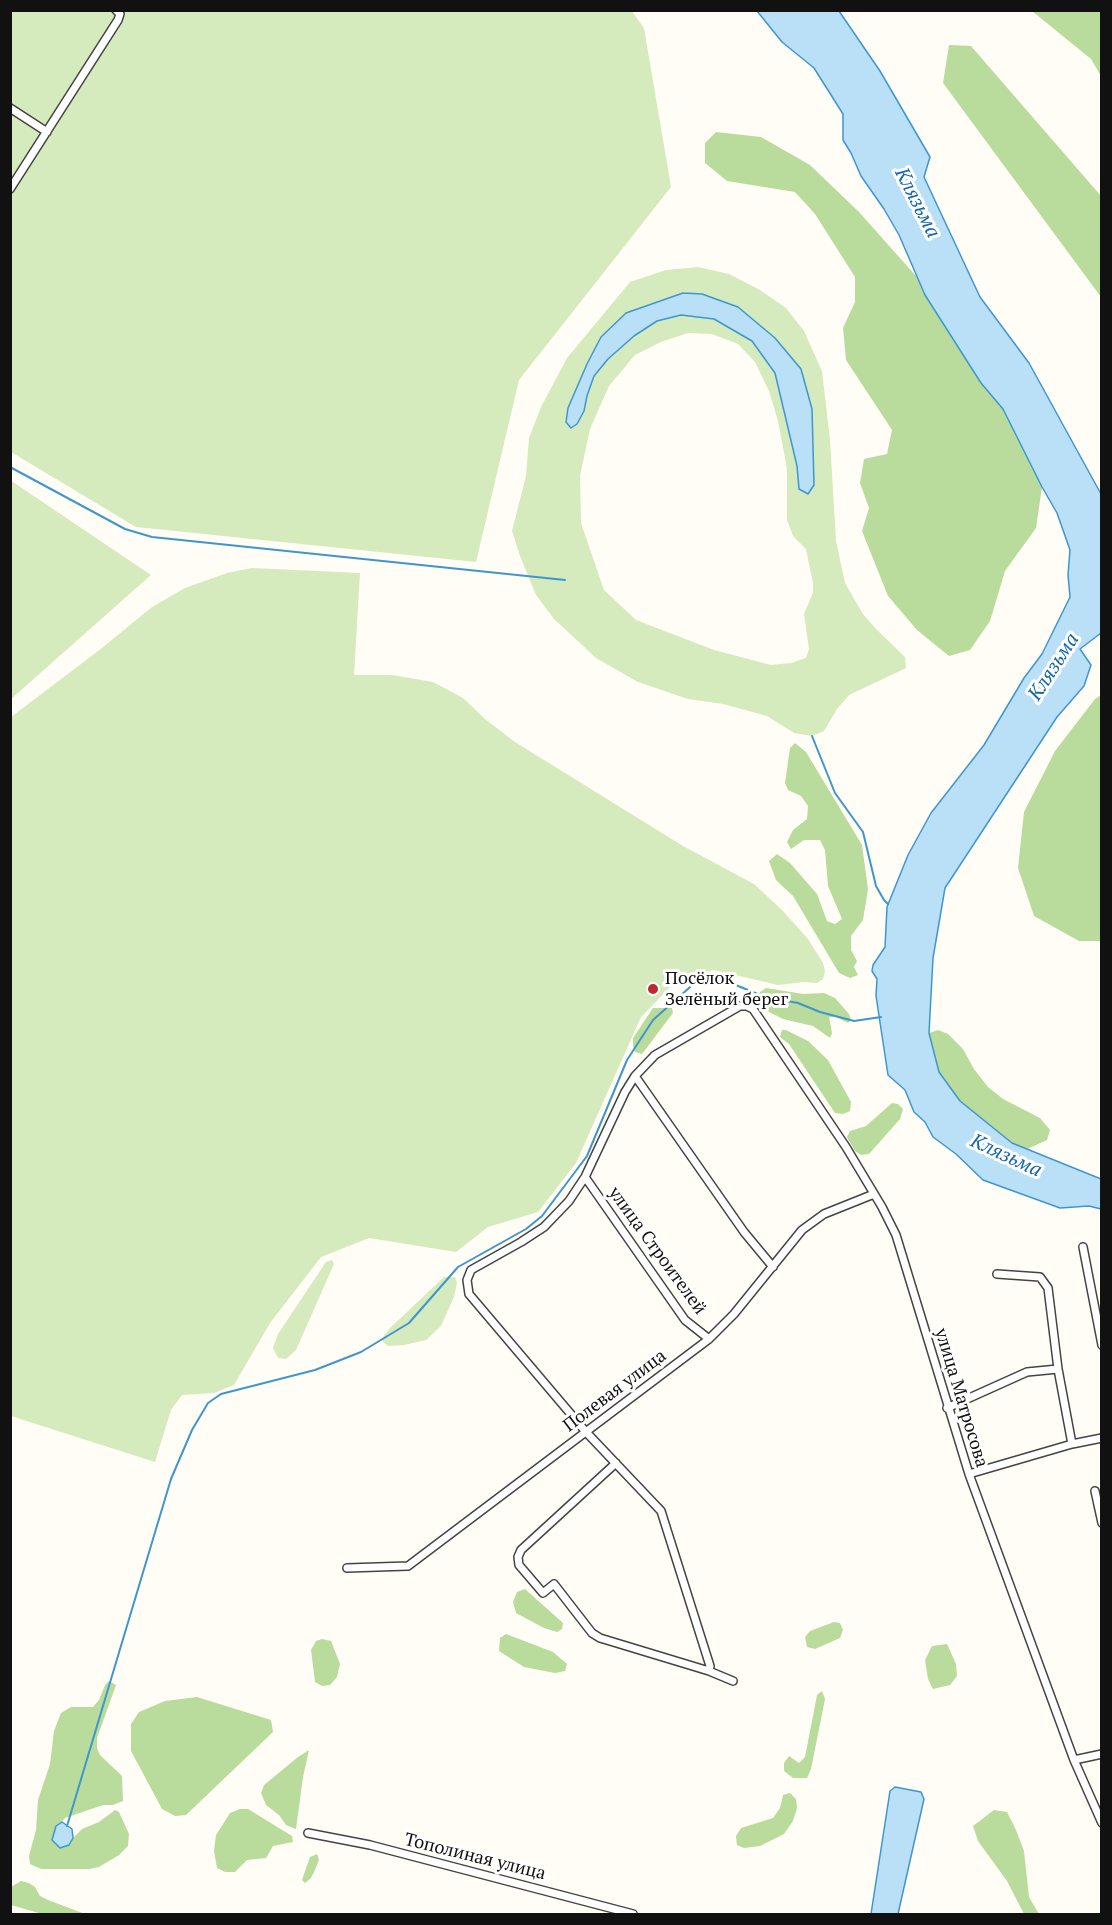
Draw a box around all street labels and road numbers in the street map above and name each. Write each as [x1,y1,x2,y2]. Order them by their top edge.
street label: улица Строителей [603,1183,711,1319]
street label: улица Матросова [930,1326,992,1470]
street label: Полевая улица [559,1345,671,1437]
street label: Тополиная улица [402,1829,548,1885]

